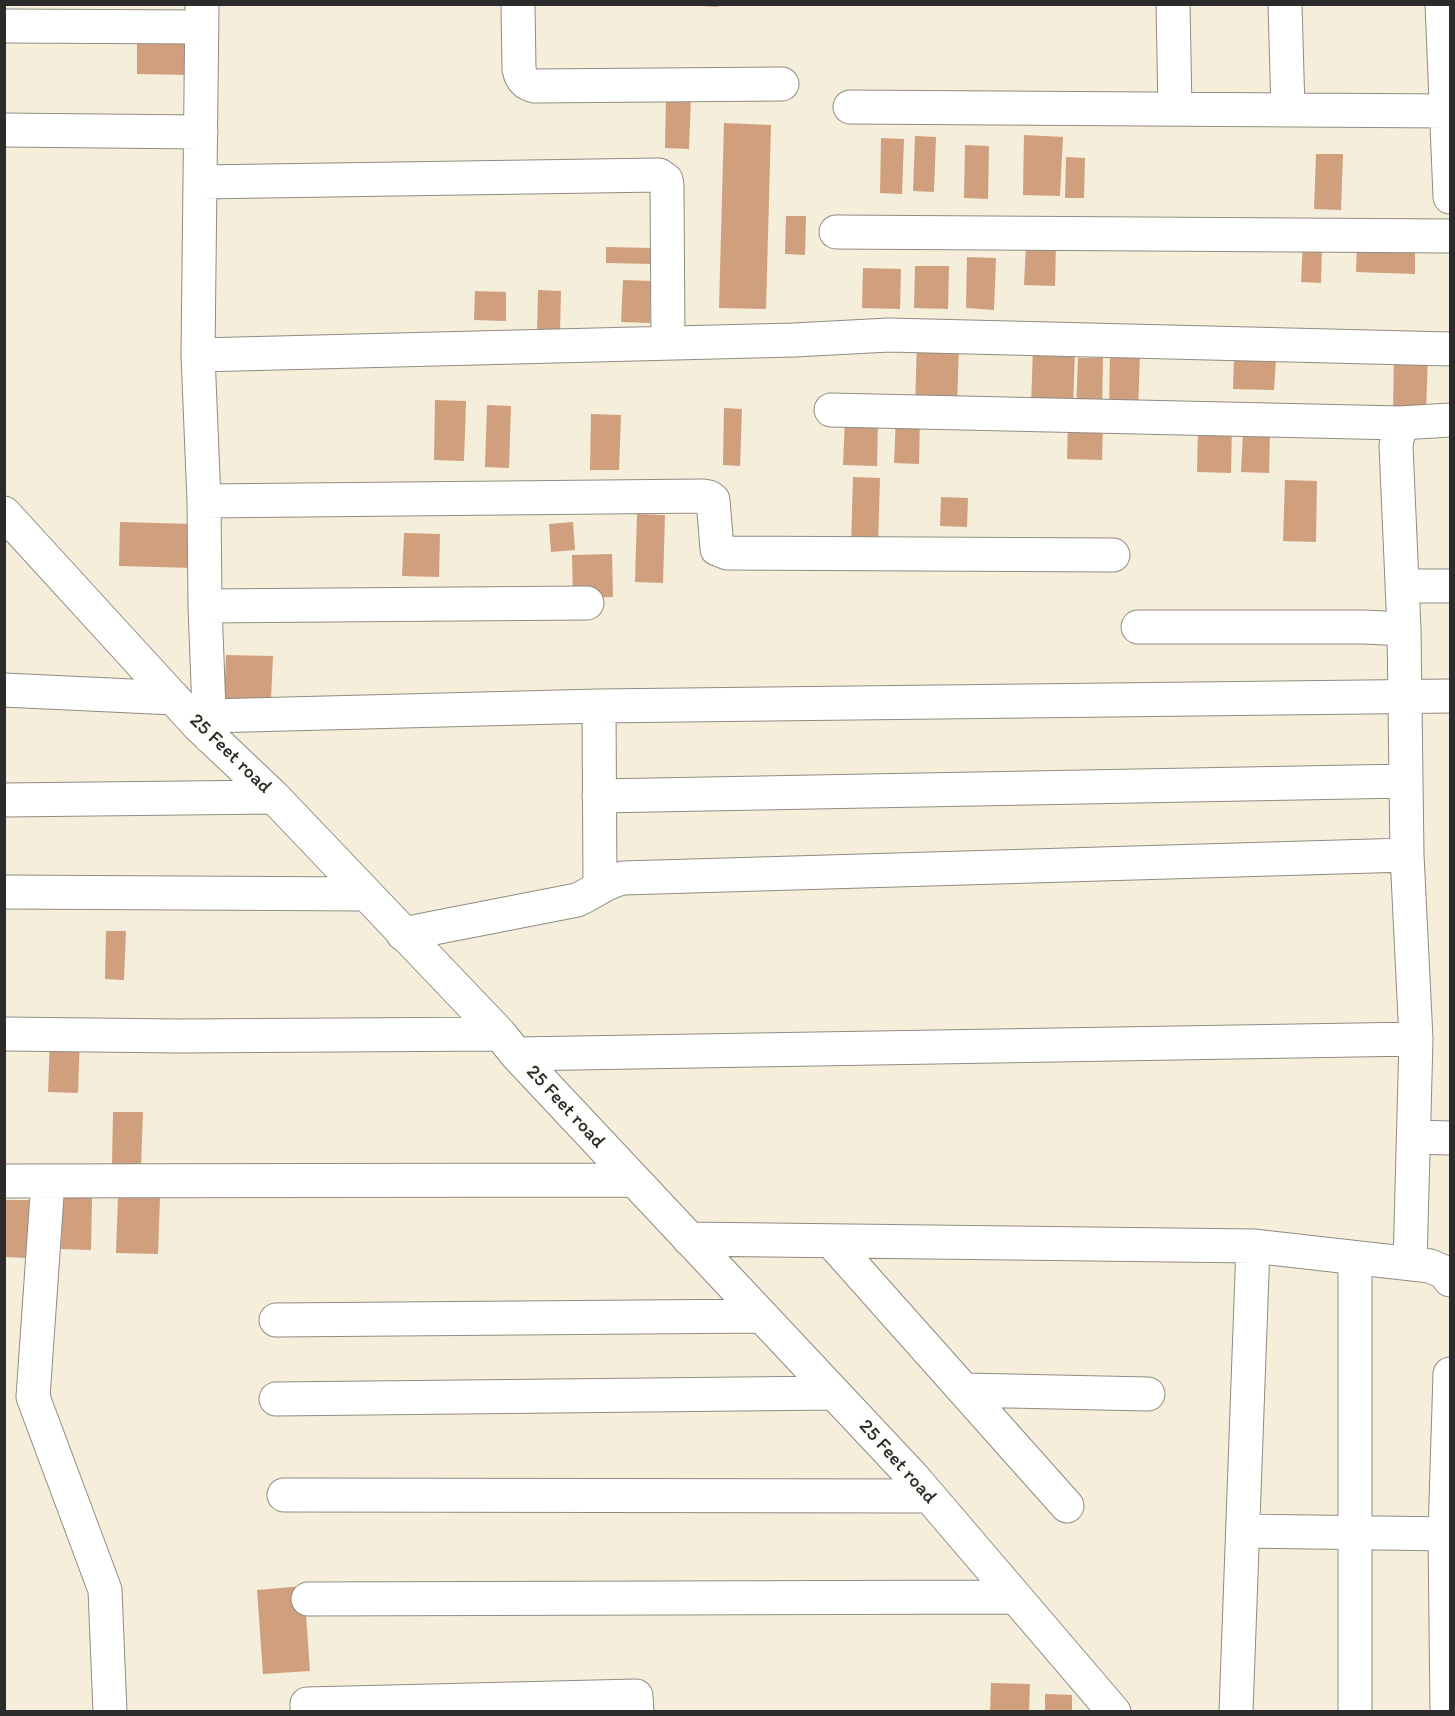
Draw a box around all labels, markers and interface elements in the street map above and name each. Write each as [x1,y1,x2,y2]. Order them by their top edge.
street label: 25 Feet road [184,709,276,799]
street label: 25 Feet road [520,1060,610,1154]
street label: 25 Feet road [853,1415,941,1509]

